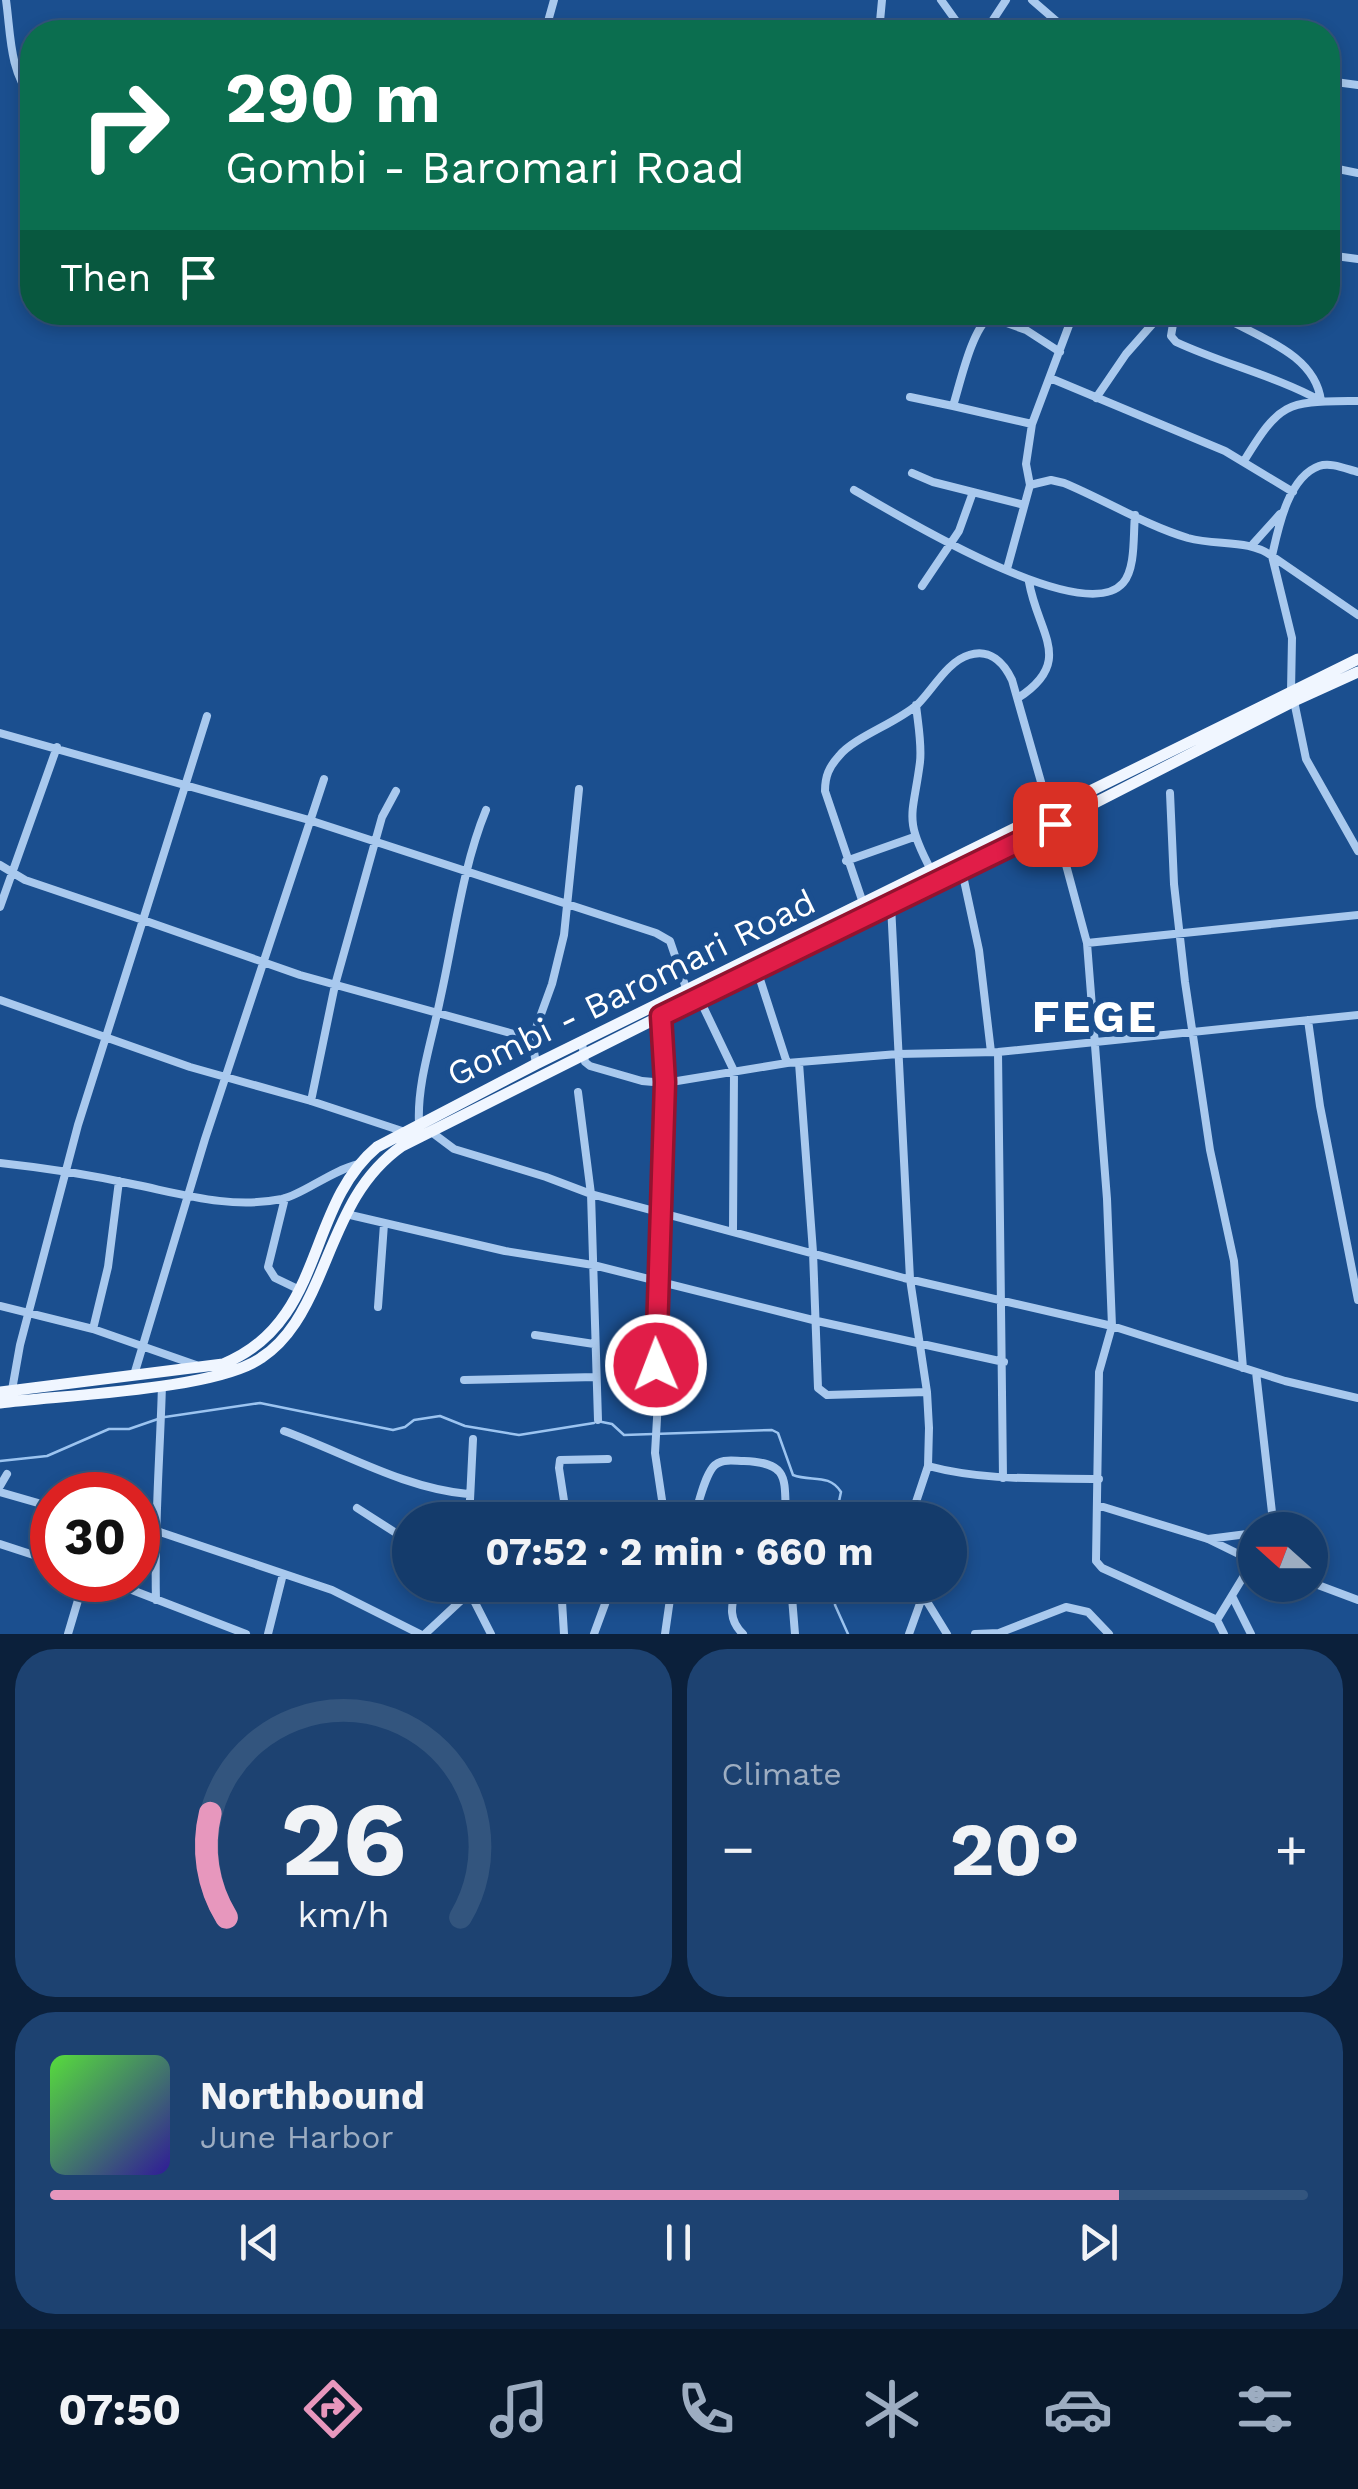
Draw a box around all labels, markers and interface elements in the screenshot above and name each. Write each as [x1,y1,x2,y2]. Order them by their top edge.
text: 290 m [225,57,441,139]
icon: right [60,60,190,190]
text: Gombi - Baromari Road [225,141,745,194]
icon: arrive [171,250,226,305]
text: Then [60,256,151,300]
pin [1013,782,1098,867]
icon: arrive [1028,797,1083,852]
street label: Gombi - Baromari Road [440,881,822,1095]
district label: FEGE [1032,990,1158,1043]
position arrow [604,1313,708,1417]
speed limit sign: 30 [30,1472,160,1602]
north arrow [1238,1512,1328,1602]
map controls [1238,1512,1328,1602]
text: 07:52 · 2 min · 660 m [485,1530,874,1574]
text: Climate [722,1755,842,1793]
text: 26 [280,1778,406,1900]
text: 20° [950,1805,1080,1893]
text: − [722,1817,755,1881]
text: + [1275,1817,1308,1881]
text: km/h [297,1894,389,1936]
text: Northbound [200,2074,425,2118]
text: June Harbor [200,2118,394,2156]
icon: previous [232,2215,287,2270]
icon: pause [651,2215,706,2270]
icon: next [1071,2215,1126,2270]
icon: directions [298,2374,368,2444]
icon: music [484,2374,554,2444]
icon: phone [671,2374,741,2444]
icon: climate [857,2374,927,2444]
icon: car [1043,2374,1113,2444]
icon: filters [1230,2374,1300,2444]
text: 07:50 [58,2383,181,2436]

